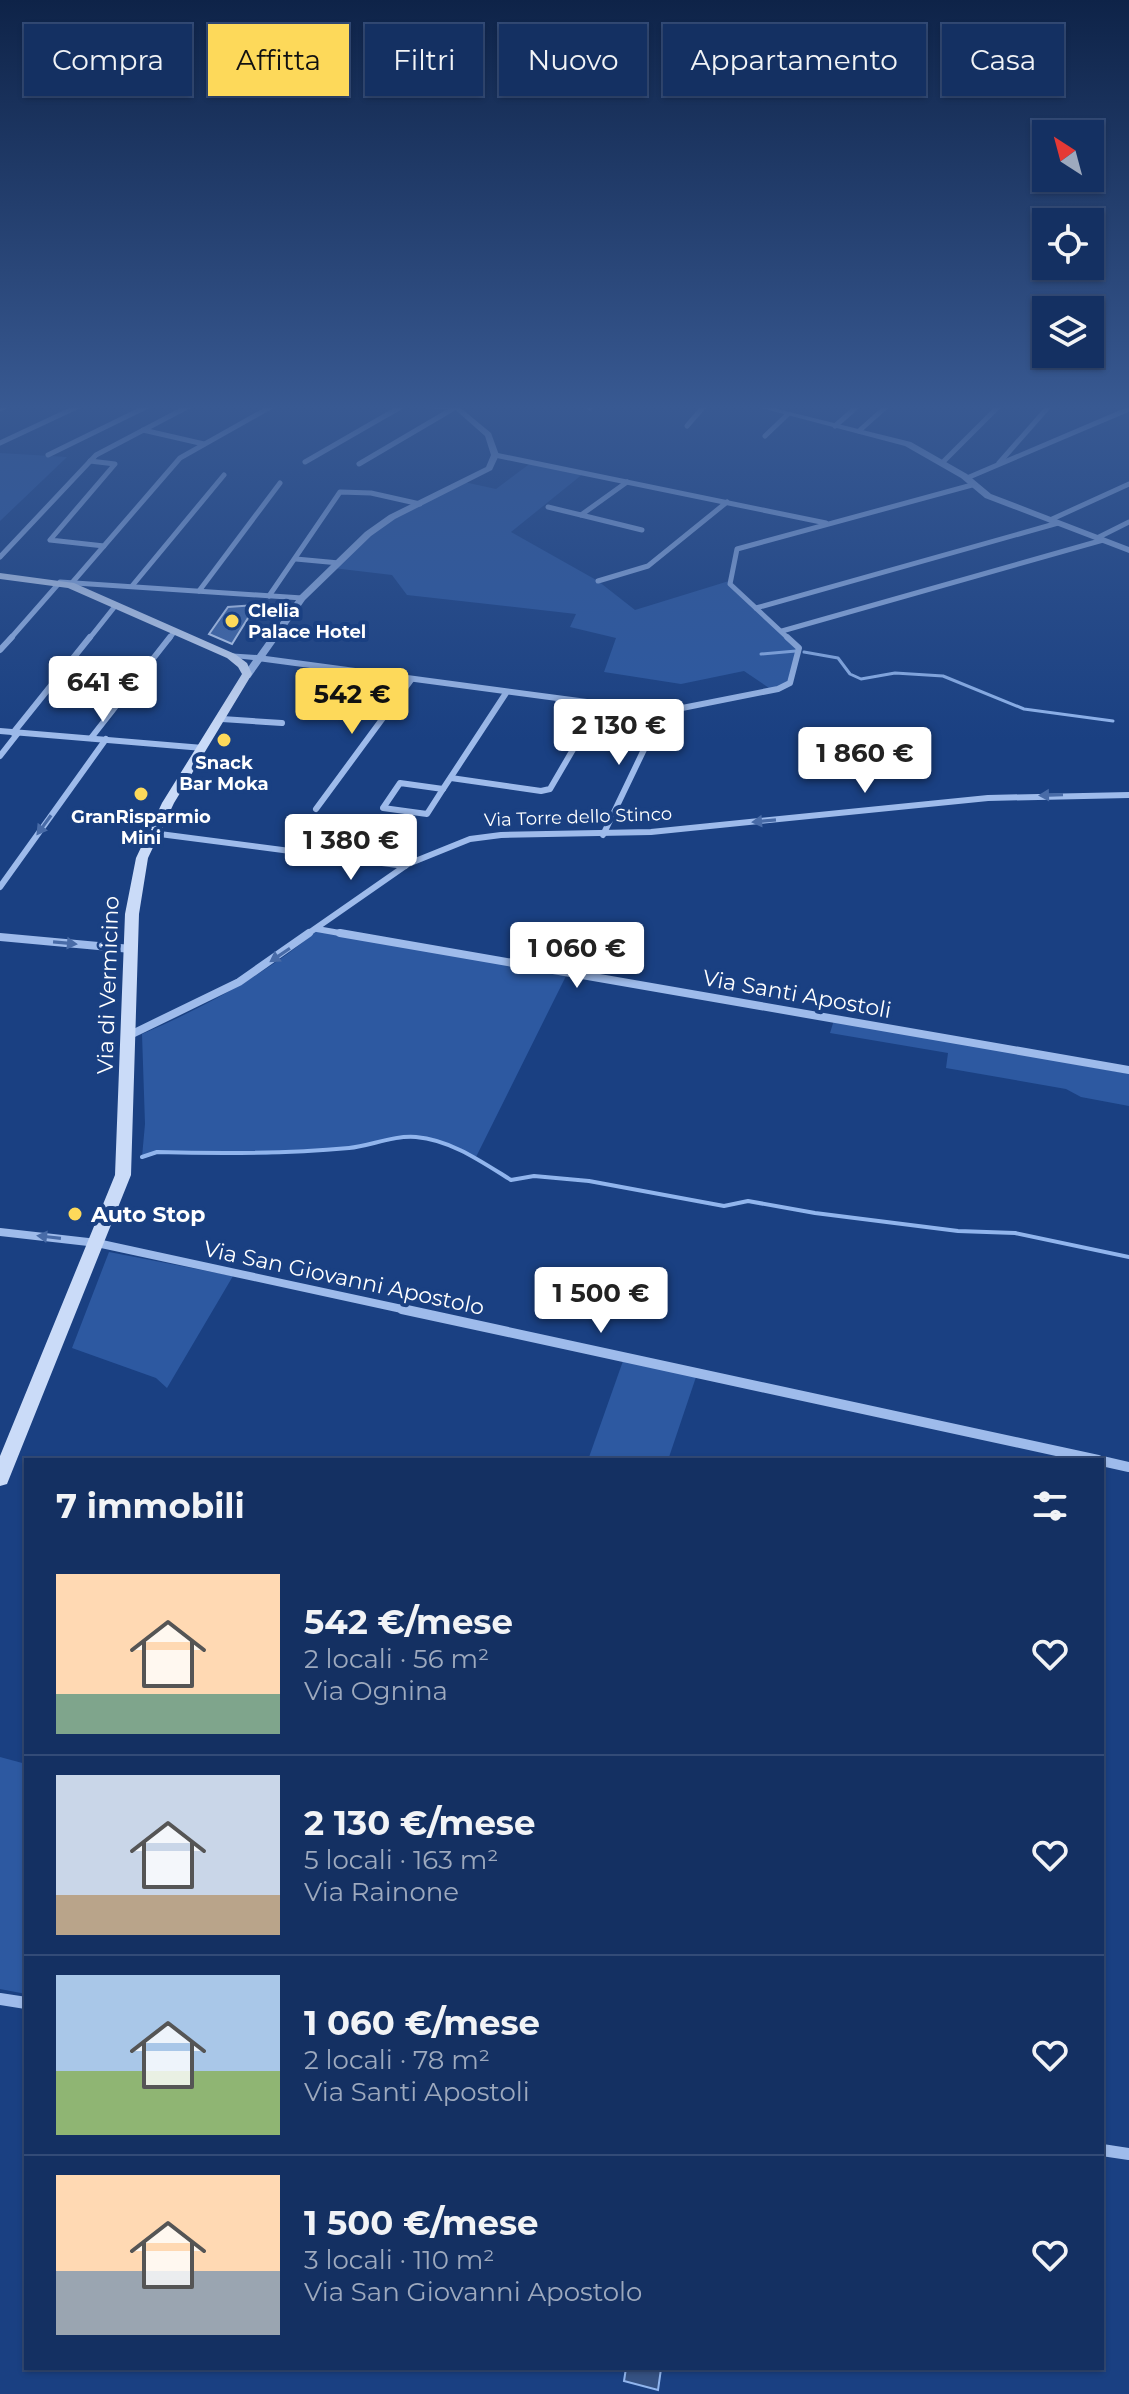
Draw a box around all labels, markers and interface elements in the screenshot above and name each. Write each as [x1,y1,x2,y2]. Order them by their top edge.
chip: Compra [24,24,192,96]
chip: Affitta [208,24,349,96]
chip: Filtri [365,24,483,96]
chip: Nuovo [499,24,647,96]
chip: Appartamento [663,24,926,96]
chip: Casa [942,24,1064,96]
north arrow [1032,120,1104,192]
map controls [1032,120,1104,368]
button: locate [1032,208,1104,280]
button: layers [1032,296,1104,368]
place label: Clelia Palace Hotel [248,600,366,643]
marker: Clelia Palace Hotel [223,612,241,630]
pin: 641 € [47,656,159,724]
text: 641 € [67,666,139,698]
pin: 542 € [296,668,408,736]
text: 542 € [313,678,391,710]
pin: 2 130 € [545,699,693,767]
text: 2 130 € [572,709,666,741]
pin: 1 860 € [791,727,939,795]
marker: Snack Bar Moka [215,731,233,749]
text: 1 860 € [816,737,914,769]
place label: Snack Bar Moka [179,752,269,795]
marker: GranRisparmio Mini [132,785,150,803]
one-way arrow [1038,789,1063,801]
street label: Via Torre dello Stinco [484,803,672,831]
place label: GranRisparmio Mini [71,806,211,849]
pin: 1 380 € [277,814,425,882]
one-way arrow [37,815,52,836]
one-way arrow [751,815,776,828]
text: 1 380 € [303,824,399,856]
street label: Via di Vermicino [91,895,125,1075]
pin: 1 060 € [503,922,651,990]
text: 1 060 € [528,932,626,964]
one-way arrow [53,937,78,950]
one-way arrow [269,948,290,963]
street label: Via Santi Apostoli [701,964,893,1024]
place label: Auto Stop [90,1201,205,1228]
marker: Auto Stop [66,1205,84,1223]
one-way arrow [36,1231,61,1244]
street label: Via San Giovanni Apostolo [201,1235,487,1321]
pin: 1 500 € [527,1267,675,1335]
text: 1 500 € [553,1277,649,1309]
icon: filters [1028,1484,1072,1528]
text: 7 immobili [56,1485,245,1527]
text: 542 €/mese [304,1601,513,1643]
icon: home [120,1606,216,1702]
icon: heart [1028,1632,1072,1676]
text: 2 locali · 56 m² [304,1643,489,1675]
text: Via Ognina [304,1675,448,1707]
text: 2 130 €/mese [304,1802,535,1844]
icon: home [120,1807,216,1903]
icon: heart [1028,1833,1072,1877]
text: 5 locali · 163 m² [304,1844,498,1876]
text: Via Rainone [304,1876,459,1908]
text: 1 060 €/mese [304,2002,540,2044]
icon: home [120,2007,216,2103]
icon: heart [1028,2033,1072,2077]
text: 2 locali · 78 m² [304,2044,490,2076]
text: Via Santi Apostoli [304,2076,530,2108]
text: 1 500 €/mese [304,2202,538,2244]
icon: home [120,2207,216,2303]
icon: heart [1028,2233,1072,2277]
text: 3 locali · 110 m² [304,2244,494,2276]
text: Via San Giovanni Apostolo [304,2276,642,2308]

